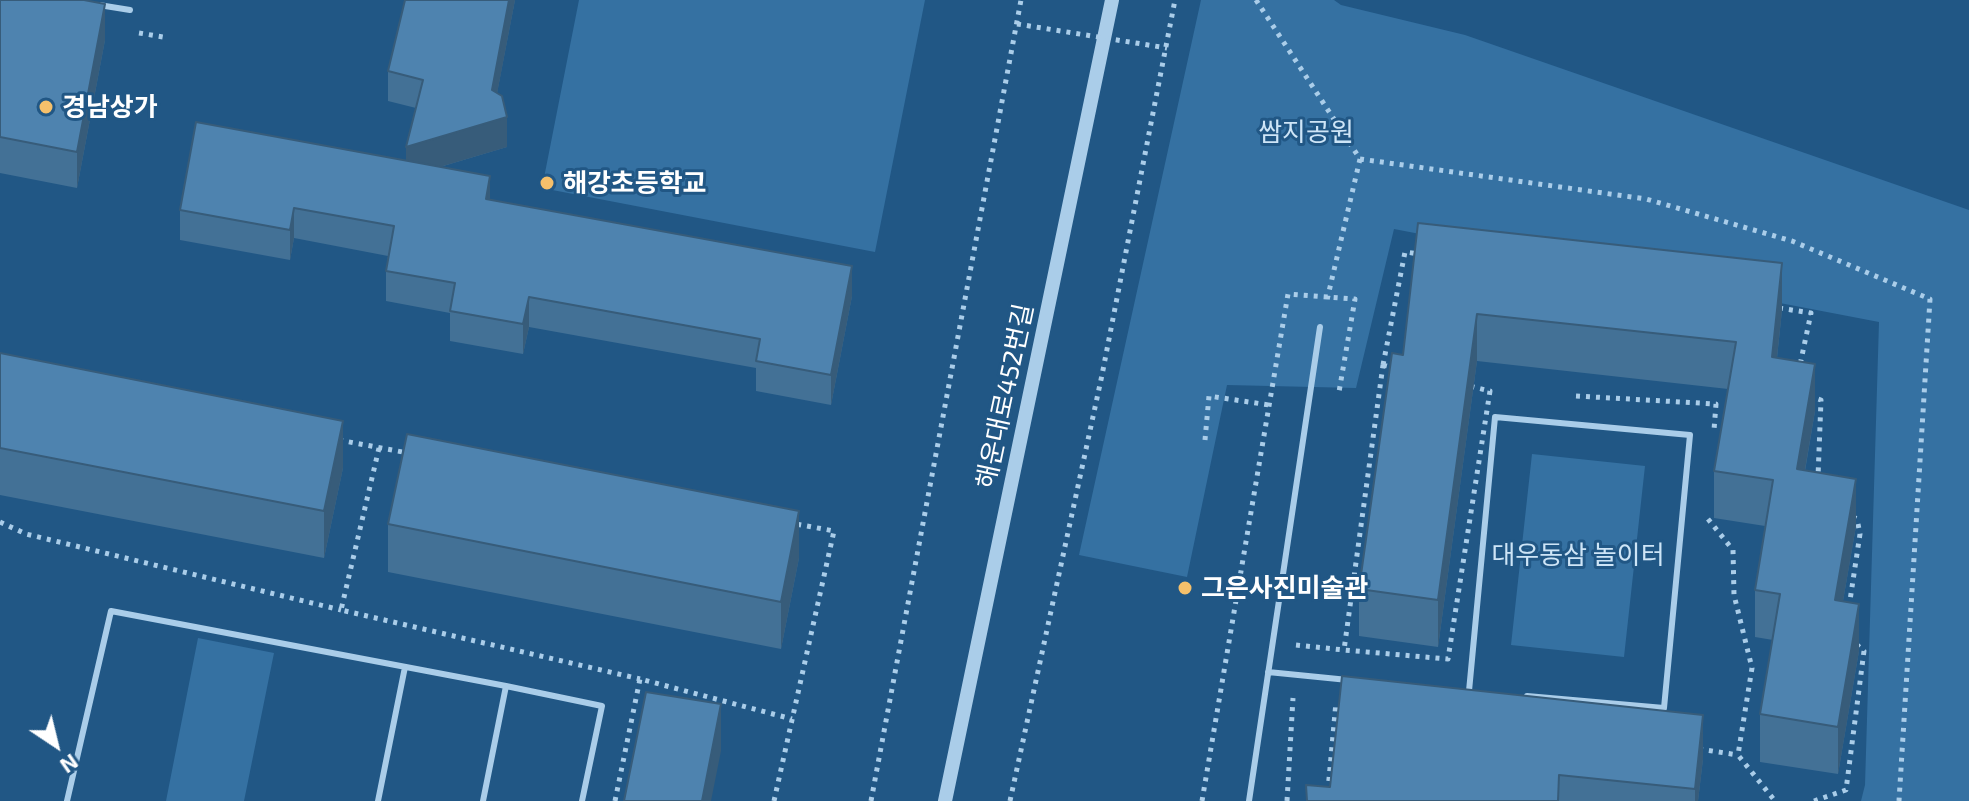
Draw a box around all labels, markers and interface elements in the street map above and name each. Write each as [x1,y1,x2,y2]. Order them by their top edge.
place label: 경남상가 [62,91,158,123]
marker: 경남상가 [37,98,55,116]
park label: 쌈지공원 [1258,116,1354,148]
place label: 해강초등학교 [563,167,707,199]
marker: 해강초등학교 [538,174,556,192]
street label: 해운대로452번길 [970,301,1040,491]
park label: 대우동삼 놀이터 [1491,539,1665,571]
place label: 그은사진미술관 [1201,572,1368,604]
marker: 그은사진미술관 [1176,579,1194,597]
north arrow [16,705,96,785]
text: N [56,749,84,780]

